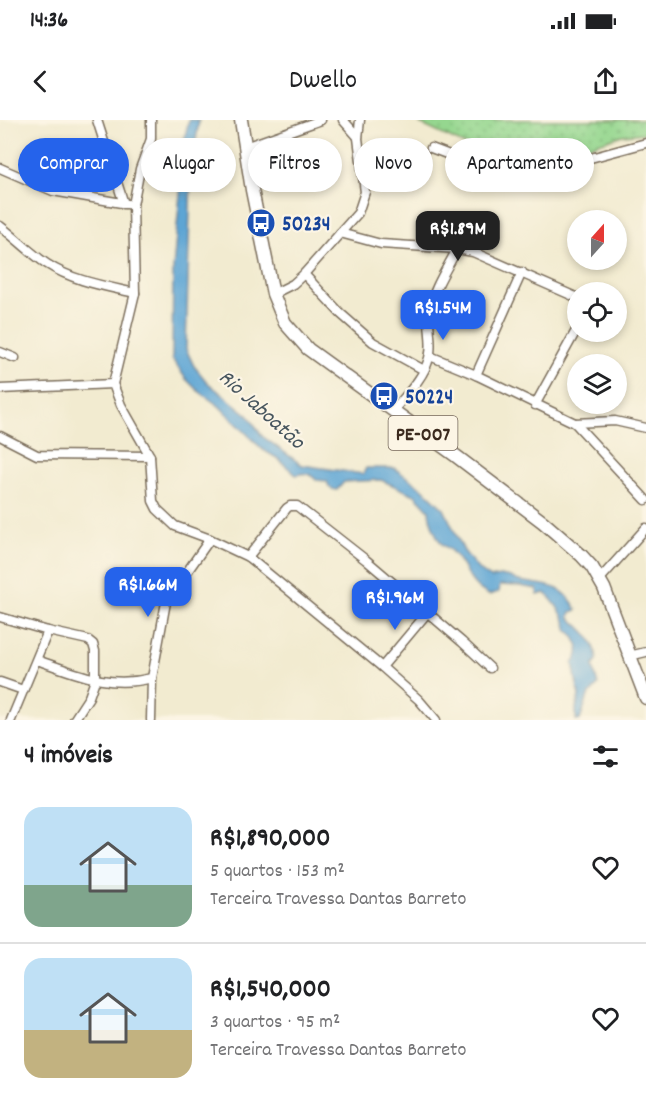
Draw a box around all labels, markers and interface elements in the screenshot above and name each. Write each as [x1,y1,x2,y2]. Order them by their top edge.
text: 14:36 [30,6,68,37]
text: Dwello [289,62,357,101]
icon: back [24,65,57,98]
icon: share [589,65,622,98]
chip: Comprar [18,138,129,192]
chip: Alugar [141,138,236,192]
chip: Filtros [248,138,342,192]
chip: Novo [354,138,433,192]
chip: Apartamento [445,138,594,192]
bus stop icon: 50234 [245,207,277,239]
north arrow [567,210,627,270]
map controls [567,210,627,414]
place label: 50234 [282,211,330,241]
pin: R$1.89M [403,211,513,262]
text: R$1.89M [430,216,486,244]
button: locate [567,282,627,342]
pin: R$1.54M [388,290,498,341]
text: R$1.54M [415,295,471,323]
button: layers [567,354,627,414]
water label: Rio Jaboatão [211,363,311,459]
bus stop icon: 50224 [368,380,400,412]
place label: 50224 [405,384,453,414]
road number: PE-007 [388,416,458,450]
pin: R$1.66M [93,567,203,618]
text: R$1.66M [119,572,177,600]
pin: R$1.96M [340,580,450,631]
text: R$1.96M [366,585,424,613]
text: 4 imóveis [24,738,113,775]
icon: filters [589,740,622,773]
text: R$1,890,000 [210,821,330,858]
icon: home [72,831,144,903]
icon: heart [589,851,622,884]
text: 5 quartos · 153 m² [210,858,345,886]
text: Terceira Travessa Dantas Barreto [210,886,466,914]
text: R$1,540,000 [210,972,331,1009]
icon: home [72,982,144,1054]
icon: heart [589,1002,622,1035]
text: 3 quartos · 95 m² [210,1009,340,1037]
text: Terceira Travessa Dantas Barreto [210,1037,466,1065]

